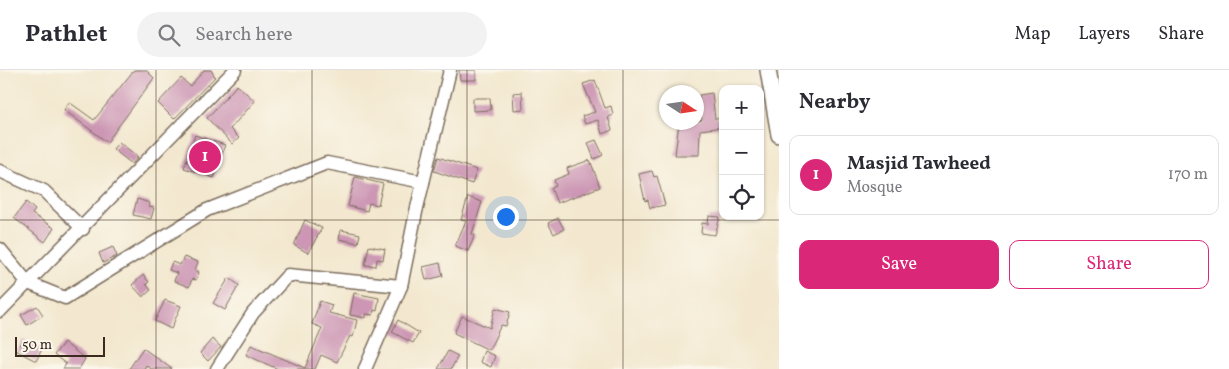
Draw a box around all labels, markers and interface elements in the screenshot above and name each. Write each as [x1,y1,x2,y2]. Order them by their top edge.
search box [137,12,487,57]
text: Pathlet [25,18,107,52]
icon: search [155,21,183,49]
text: Search here [195,22,293,48]
text: Map [1014,22,1050,47]
text: Layers [1078,22,1130,47]
text: Share [1158,22,1204,47]
north arrow [659,85,704,130]
map controls [719,85,764,220]
button: + [719,85,764,130]
text: Nearby [799,88,870,117]
button: − [719,130,764,175]
pin: 1 [189,138,221,176]
text: Masjid Tawheed [847,151,991,177]
text: 1 [813,164,819,186]
text: 170 m [1168,164,1208,186]
button: locate [719,175,764,220]
text: Mosque [847,177,902,199]
your location [493,204,519,230]
button: Save [799,240,999,289]
button: Share [1009,240,1209,289]
scale bar [15,334,105,357]
text: 50 m [22,336,52,355]

